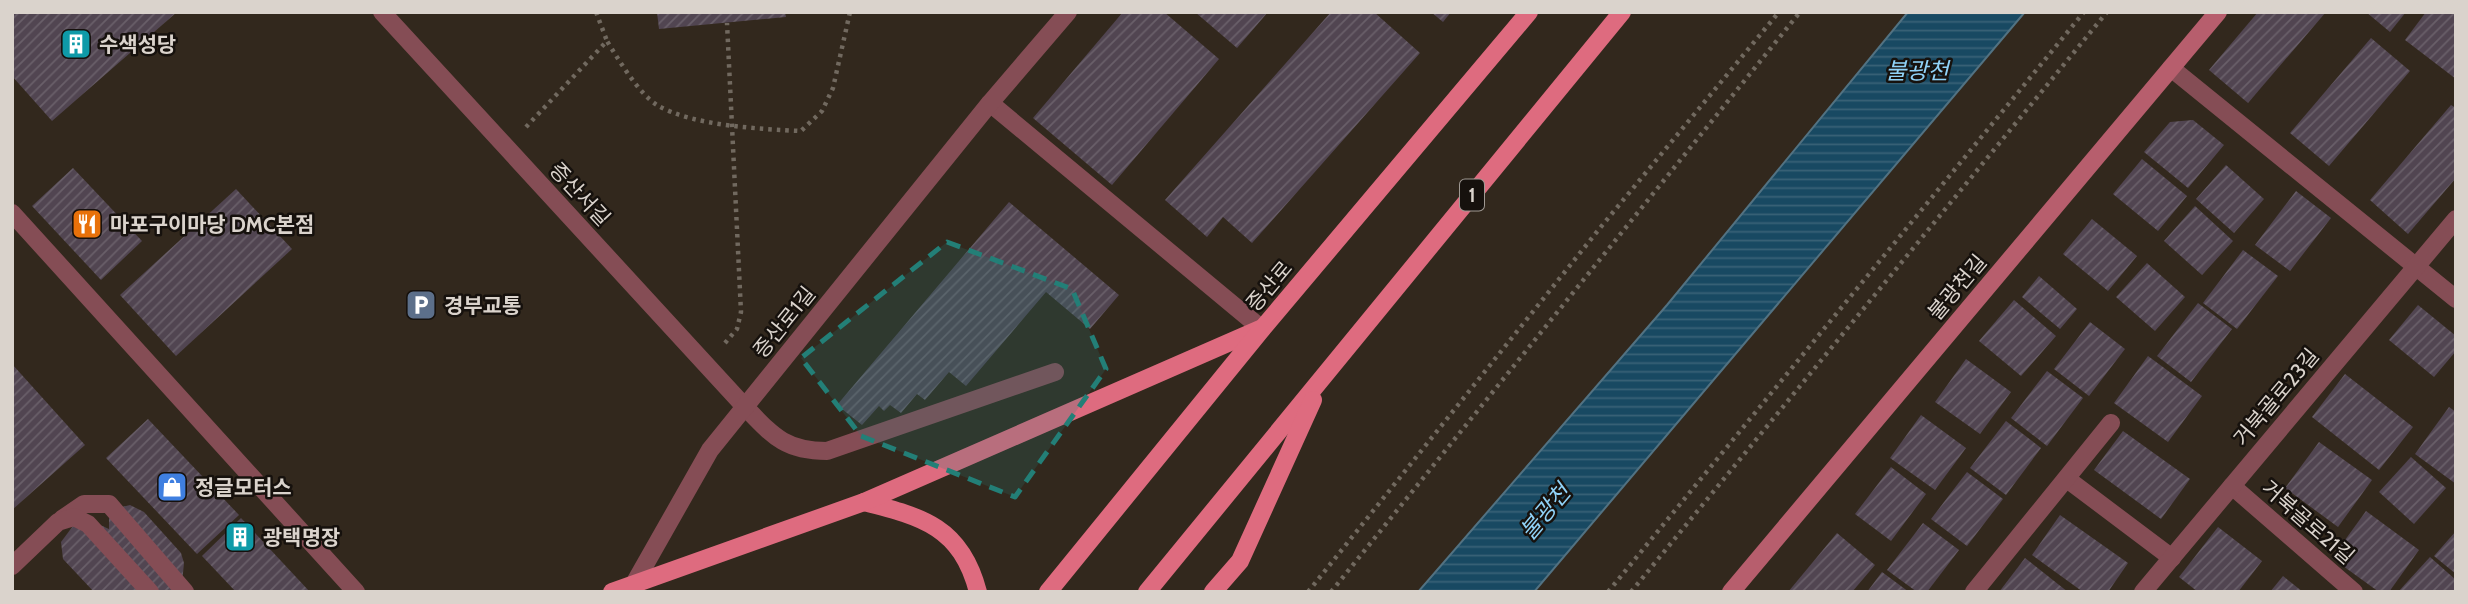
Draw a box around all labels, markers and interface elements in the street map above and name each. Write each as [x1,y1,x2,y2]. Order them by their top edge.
building icon: 수색성당 [59,27,93,61]
place label: 수색성당 [99,32,176,57]
water label: 불광천 [1885,57,1952,85]
street label: 증산서길 [545,157,615,231]
road number: 1 [1460,180,1484,210]
restaurant icon: 마포구이마당 DMC본점 [70,207,104,241]
place label: 마포구이마당 DMC본점 [110,212,314,237]
street label: 불광천길 [1923,249,1991,325]
street label: 증산로 [1241,256,1297,316]
street label: 증산로1길 [748,281,820,363]
parking icon: 경부교통 [404,288,438,322]
place label: 경부교통 [444,293,521,318]
street label: 거북골로23길 [2228,343,2324,451]
shop icon: 정글모터스 [155,470,189,504]
place label: 정글모터스 [195,475,292,500]
street label: 거북골로21길 [2257,475,2359,569]
water label: 불광천 [1514,477,1578,545]
building icon: 광택명장 [223,520,257,554]
place label: 광택명장 [263,525,340,550]

